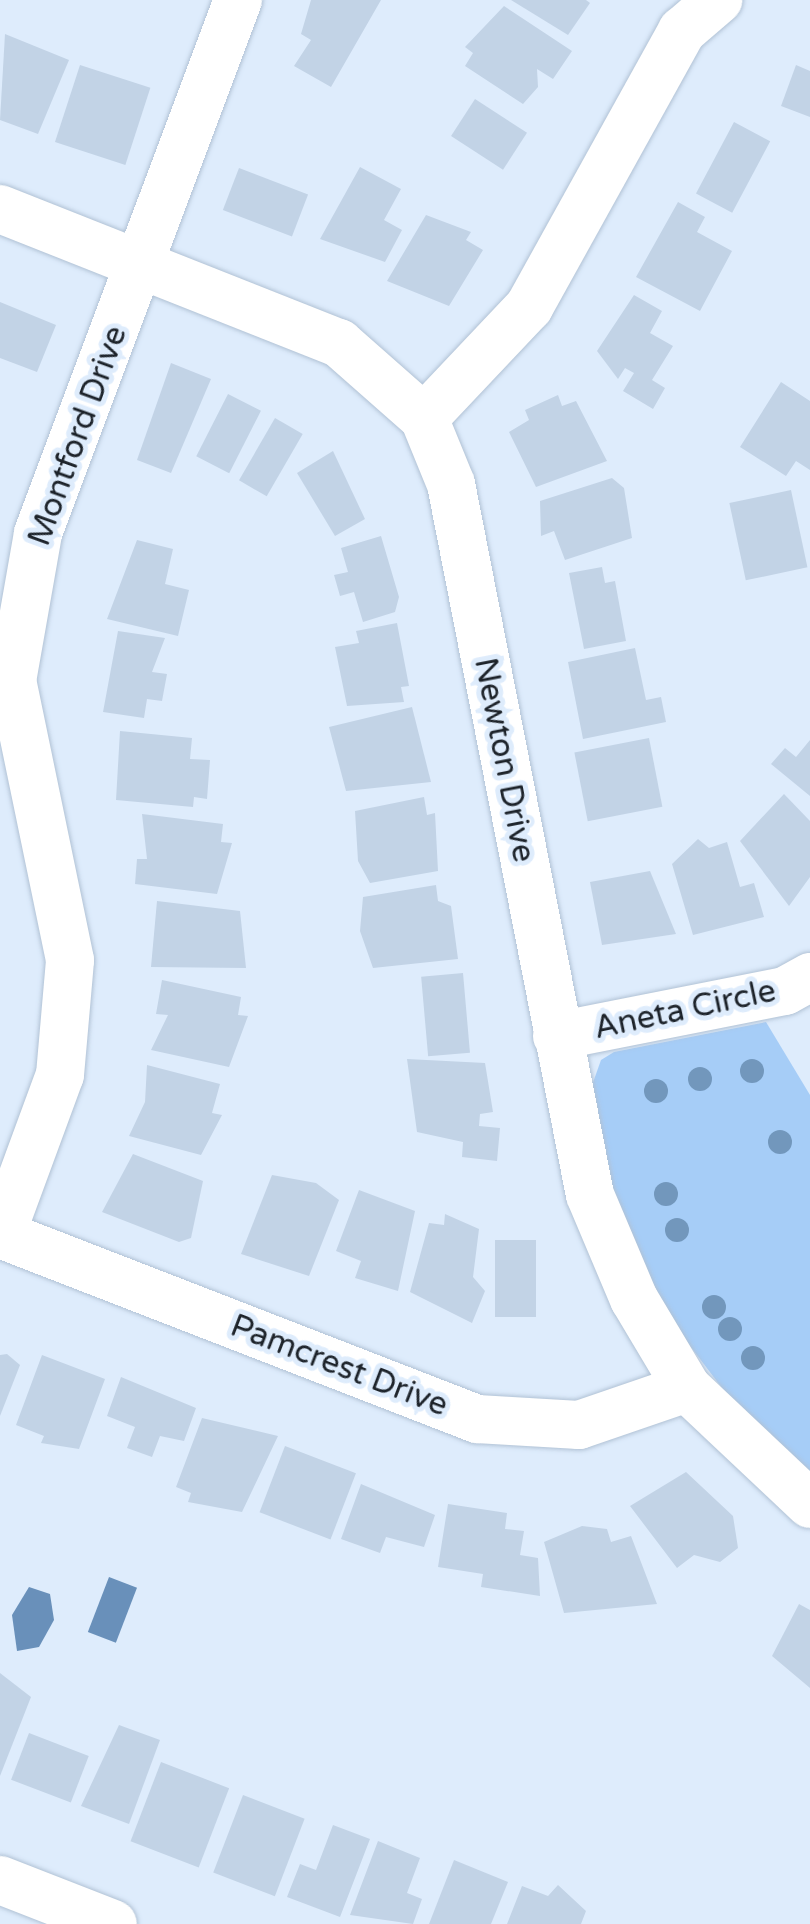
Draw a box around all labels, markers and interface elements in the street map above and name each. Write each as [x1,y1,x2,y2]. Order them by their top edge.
street label: Montford Drive [20,321,136,551]
street label: Newton Drive [465,655,543,865]
street label: Aneta Circle [591,972,779,1048]
street label: Pamcrest Drive [225,1307,453,1425]

